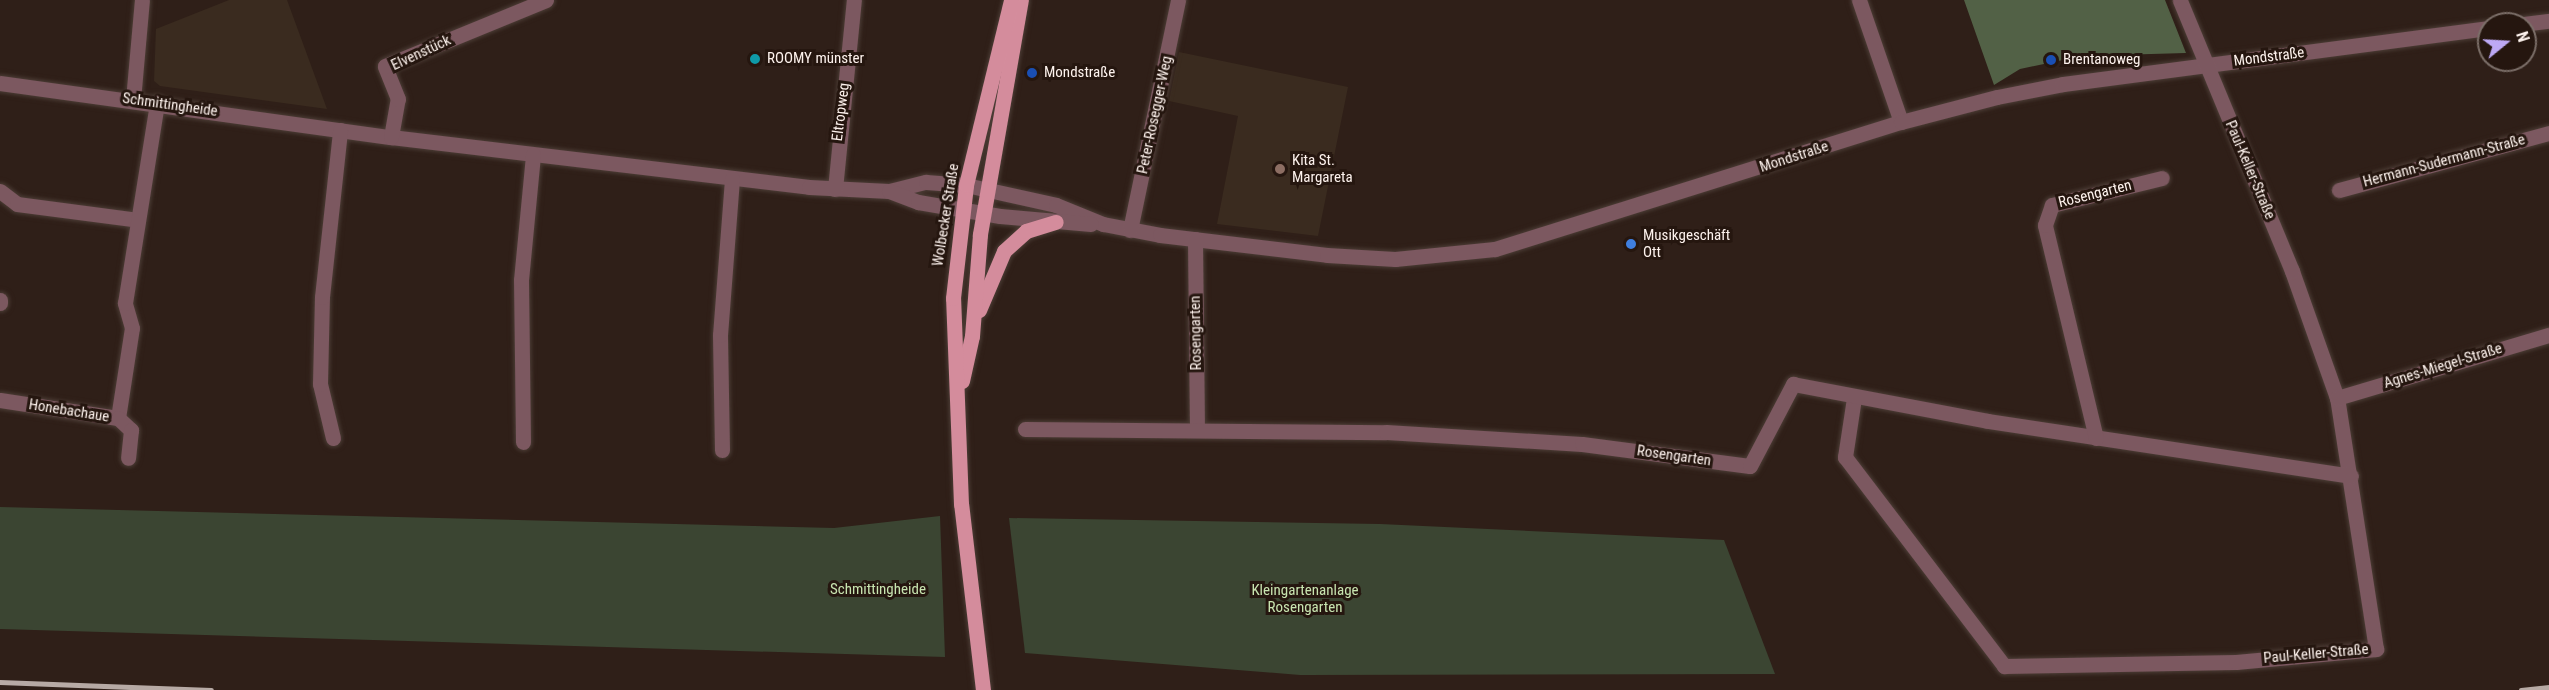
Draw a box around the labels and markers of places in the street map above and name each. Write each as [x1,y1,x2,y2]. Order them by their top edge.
place label: ROOMY münster [767,50,864,68]
place label: Brentanoweg [2063,51,2141,69]
marker: ROOMY münster [748,52,762,66]
marker: Brentanoweg [2044,53,2058,67]
place label: Mondstraße [1044,64,1115,82]
marker: Mondstraße [1025,66,1039,80]
place label: Kita St. Margareta [1292,151,1353,186]
marker: Kita St. Margareta [1273,162,1287,176]
place label: Musikgeschäft Ott [1643,226,1730,261]
marker: Musikgeschäft Ott [1624,237,1638,251]

